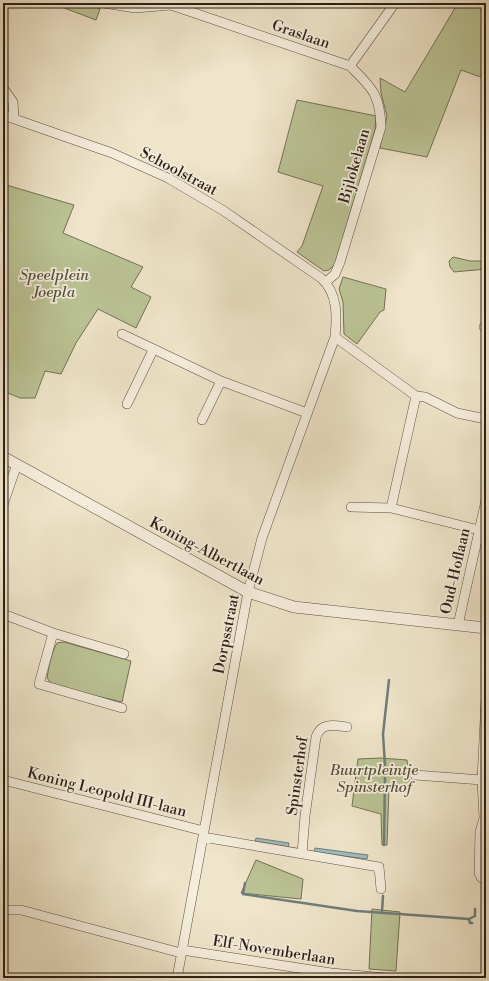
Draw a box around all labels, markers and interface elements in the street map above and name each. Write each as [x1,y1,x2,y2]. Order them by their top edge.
street label: Graslaan [269,16,332,53]
street label: Bijlokelaan [334,127,374,207]
street label: Schoolstraat [137,143,221,200]
park label: Speelplein Joepla [19,266,89,302]
street label: Koning-Albertlaan [146,513,268,590]
street label: Oud-Hoflaan [436,526,475,616]
street label: Dorpsstraat [209,592,244,676]
street label: Spinsterhof [283,735,313,817]
park label: Buurtpleintje Spinsterhof [329,761,418,797]
street label: Koning Leopold III-laan [25,763,189,822]
street label: Elf-Novemberlaan [211,931,337,970]

